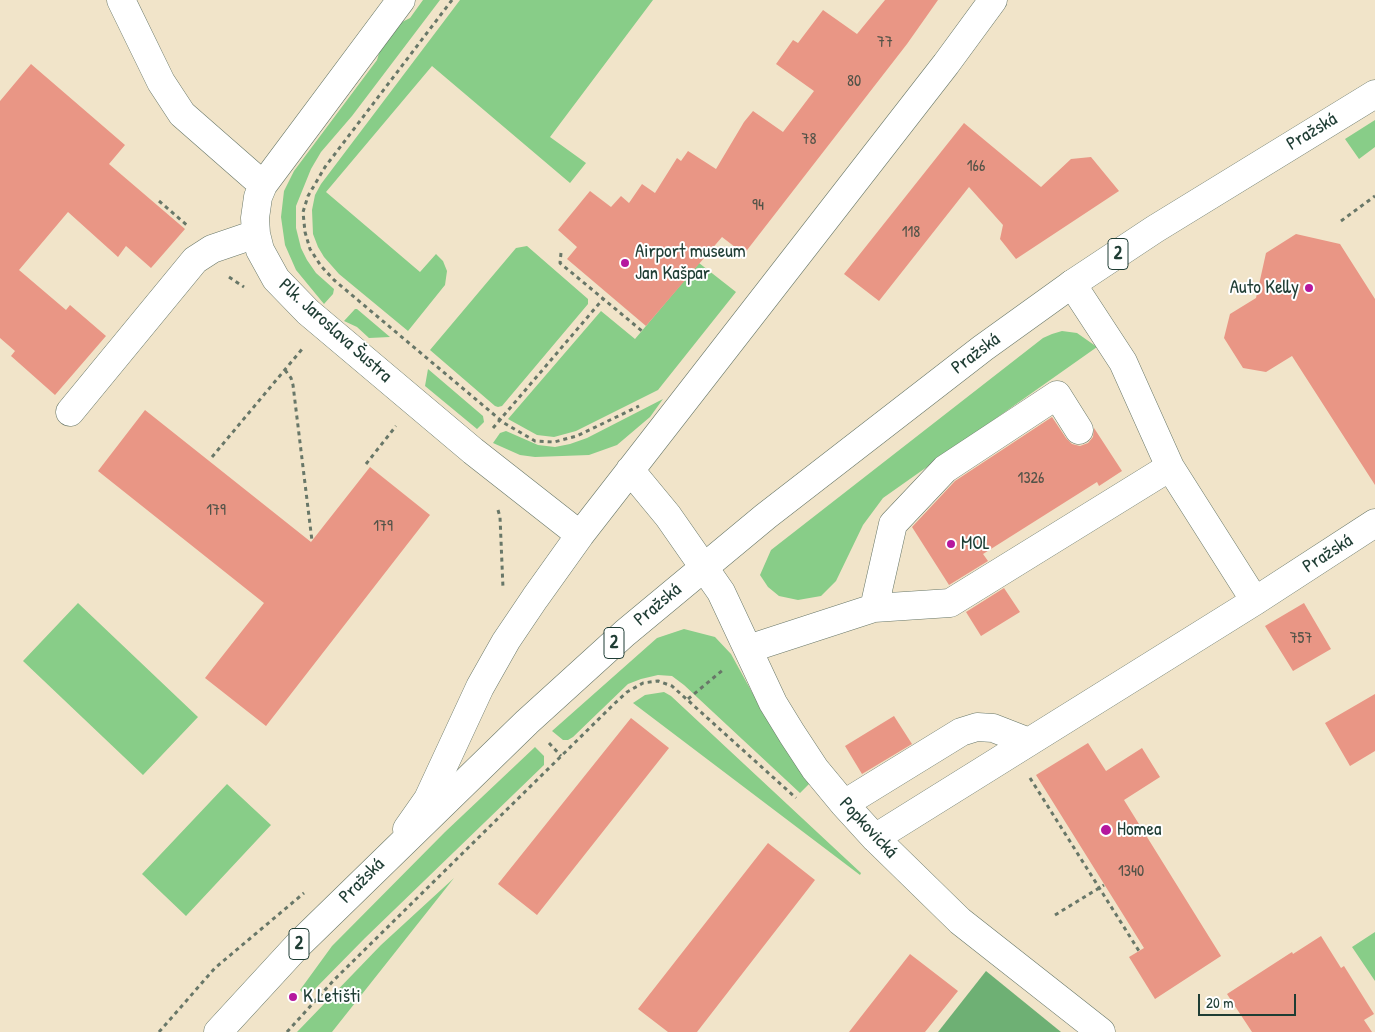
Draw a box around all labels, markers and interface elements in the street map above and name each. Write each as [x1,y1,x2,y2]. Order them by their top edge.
house number: 77 [877,33,893,53]
house number: 80 [847,72,861,92]
street label: Pražská [1283,108,1341,156]
house number: 78 [802,130,816,150]
house number: 166 [967,157,985,177]
house number: 94 [752,196,764,216]
house number: 118 [902,223,920,243]
road number: 2 [1108,238,1128,270]
place label: Airport museum Jan Kašpar [635,241,746,285]
marker: Airport museum Jan Kašpar [619,257,631,269]
street label: Plk. Jaroslava Šustra [274,274,396,388]
place label: Auto Kelly [1230,277,1299,299]
marker: Auto Kelly [1303,282,1315,294]
street label: Pražská [947,328,1005,380]
house number: 1326 [1018,469,1044,489]
house number: 179 [206,501,226,521]
house number: 179 [373,517,393,537]
street label: Pražská [1299,530,1357,578]
place label: MOL [961,533,990,555]
marker: MOL [945,538,957,550]
street label: Pražská [630,579,686,631]
road number: 2 [604,628,624,658]
house number: 757 [1290,629,1312,649]
street label: Popkovická [834,793,902,863]
place label: Homea [1117,819,1161,841]
marker: Homea [1099,823,1113,837]
street label: Pražská [335,854,389,908]
house number: 1340 [1118,862,1144,882]
road number: 2 [289,929,309,960]
scale bar [1200,984,1298,1016]
place label: K Letišti [303,986,361,1008]
marker: K Letišti [287,991,299,1003]
text: 20 m [1206,992,1233,1013]

